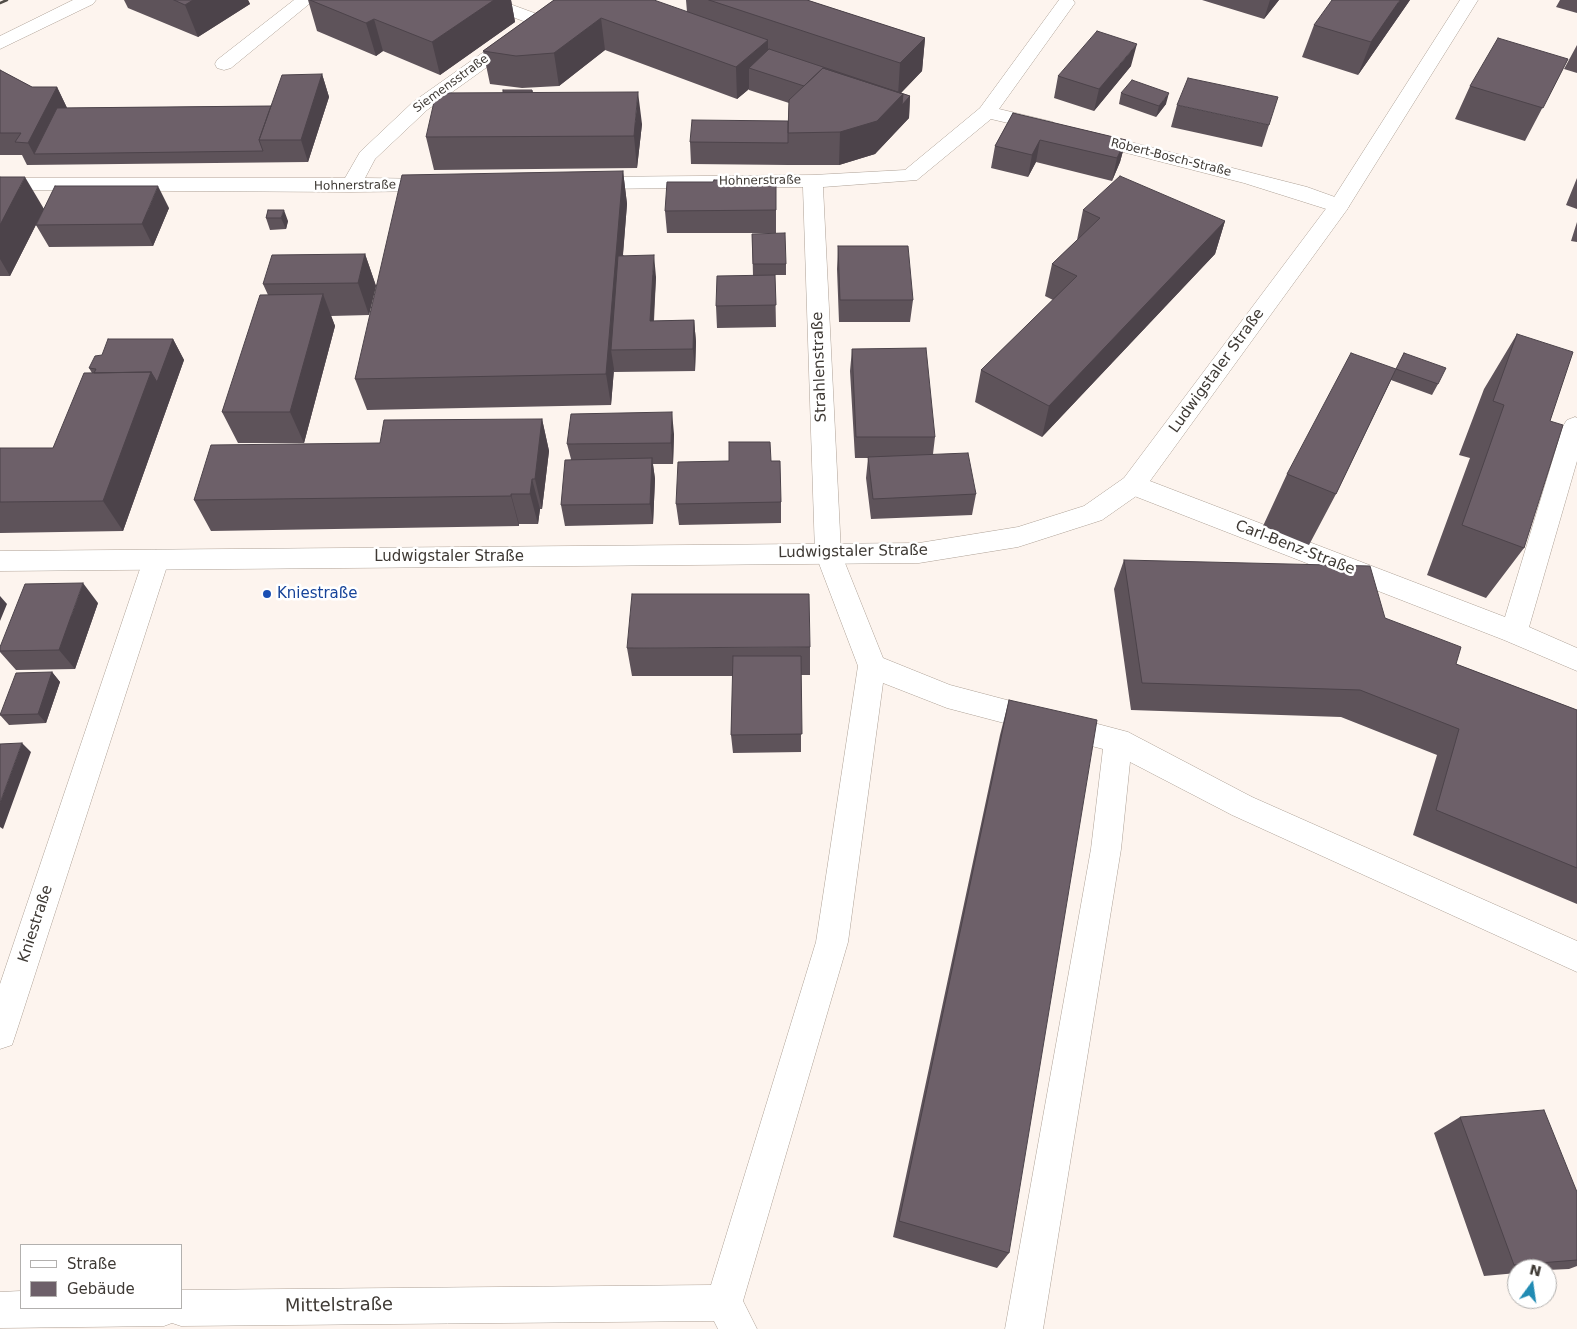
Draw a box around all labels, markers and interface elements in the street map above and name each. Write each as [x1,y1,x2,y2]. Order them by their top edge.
street label: Siemensstraße [411,52,491,116]
street label: Robert-Bosch-Straße [1109,136,1233,180]
street label: Hohnerstraße [719,173,801,189]
street label: Hohnerstraße [314,178,396,194]
street label: Ludwigstaler Straße [1166,305,1268,437]
street label: Strahlenstraße [809,311,831,423]
street label: Carl-Benz-Straße [1233,517,1357,579]
street label: Ludwigstaler Straße [778,542,928,562]
street label: Ludwigstaler Straße [374,548,524,566]
place label: Kniestraße [277,585,357,603]
marker: Kniestraße [261,588,273,600]
street label: Kniestraße [15,883,57,965]
legend [20,1244,182,1309]
text: Straße [67,1255,116,1273]
north arrow [1507,1259,1557,1309]
text: N [1528,1261,1543,1280]
text: Gebäude [67,1280,135,1298]
street label: Mittelstraße [285,1294,393,1318]

